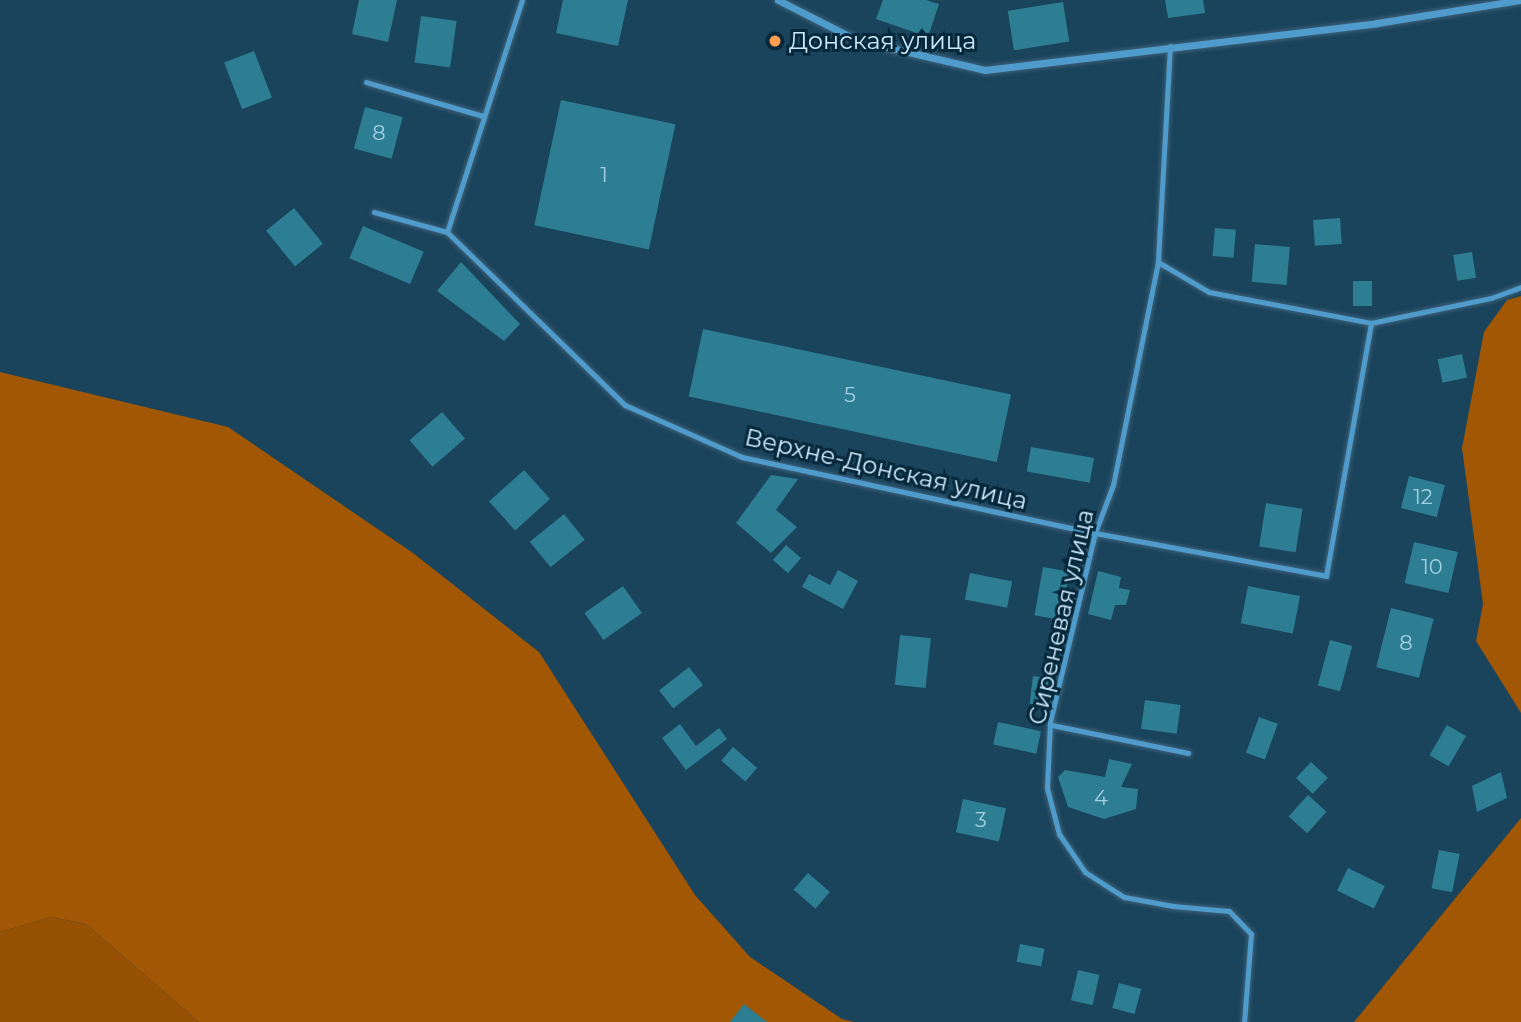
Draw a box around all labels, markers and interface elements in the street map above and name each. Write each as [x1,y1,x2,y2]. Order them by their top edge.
place label: Донская улица [789,27,976,55]
marker: Донская улица [767,33,783,49]
house number: 8 [372,120,386,146]
house number: 1 [600,162,608,188]
house number: 5 [844,382,856,408]
street label: Верхне-Донская улица [742,422,1030,516]
house number: 12 [1413,484,1433,510]
street label: Сиреневая улица [1022,506,1100,728]
house number: 10 [1421,554,1443,580]
house number: 8 [1399,630,1413,656]
house number: 4 [1094,785,1108,811]
house number: 3 [975,807,987,833]

